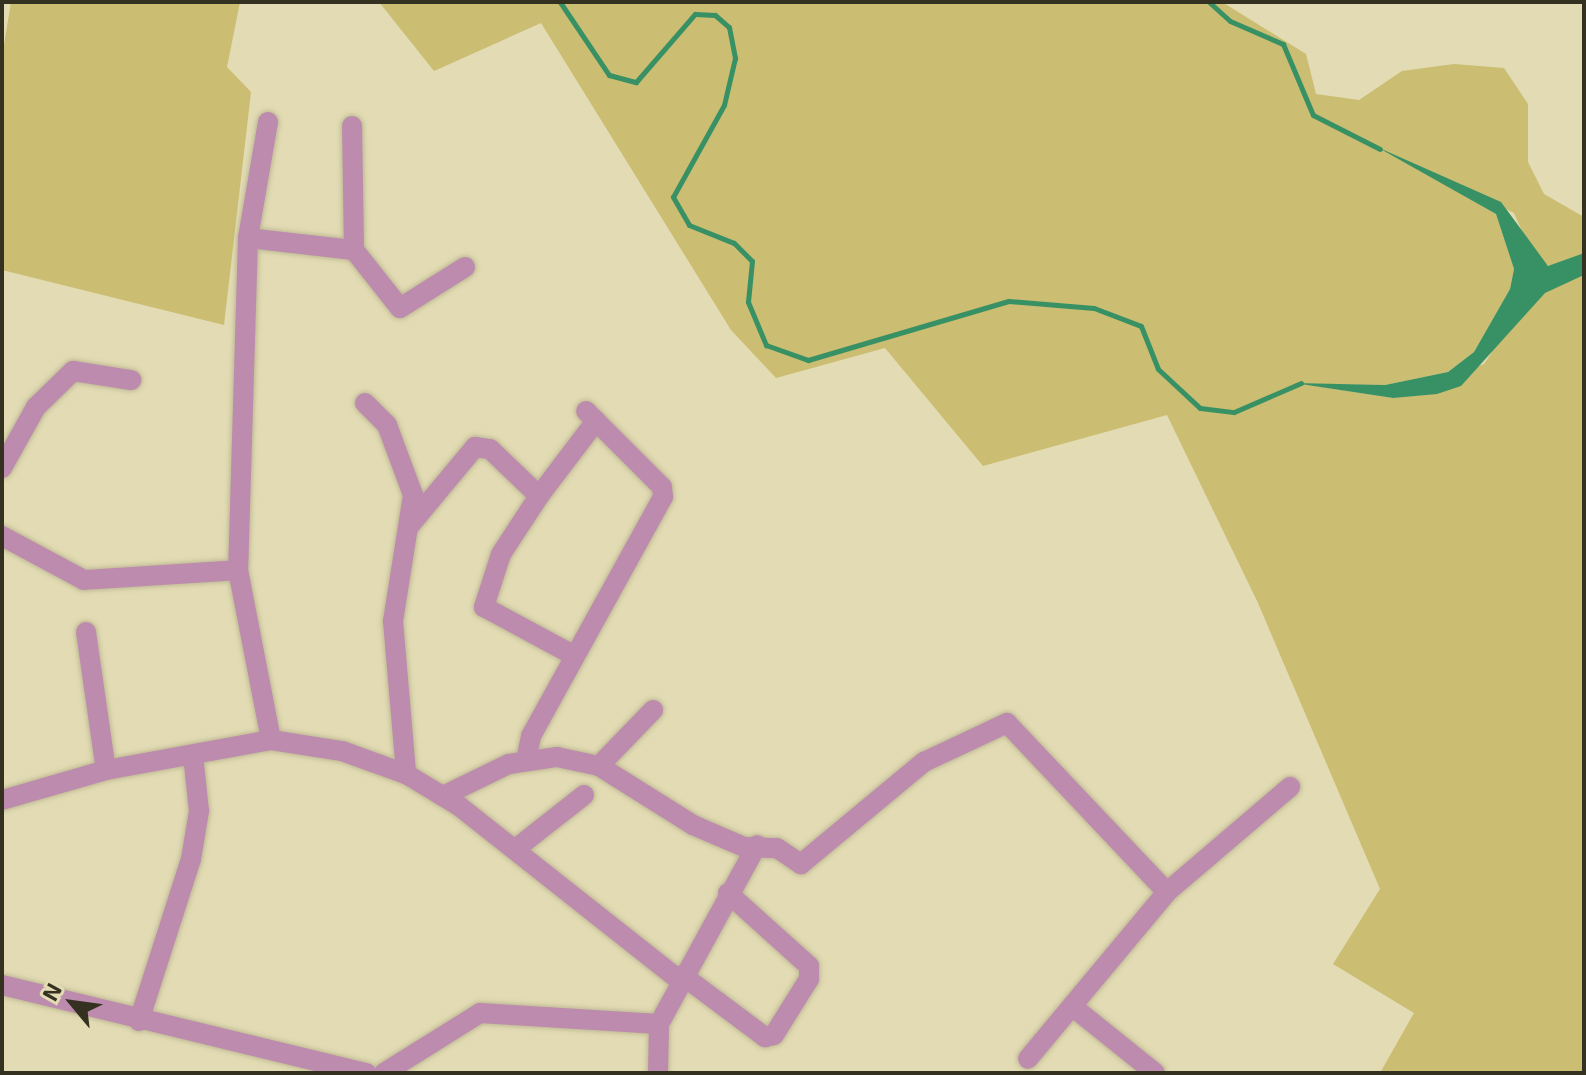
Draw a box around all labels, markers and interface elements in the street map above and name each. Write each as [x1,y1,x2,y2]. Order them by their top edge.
north arrow [32,963,112,1043]
text: N [36,978,66,1005]

